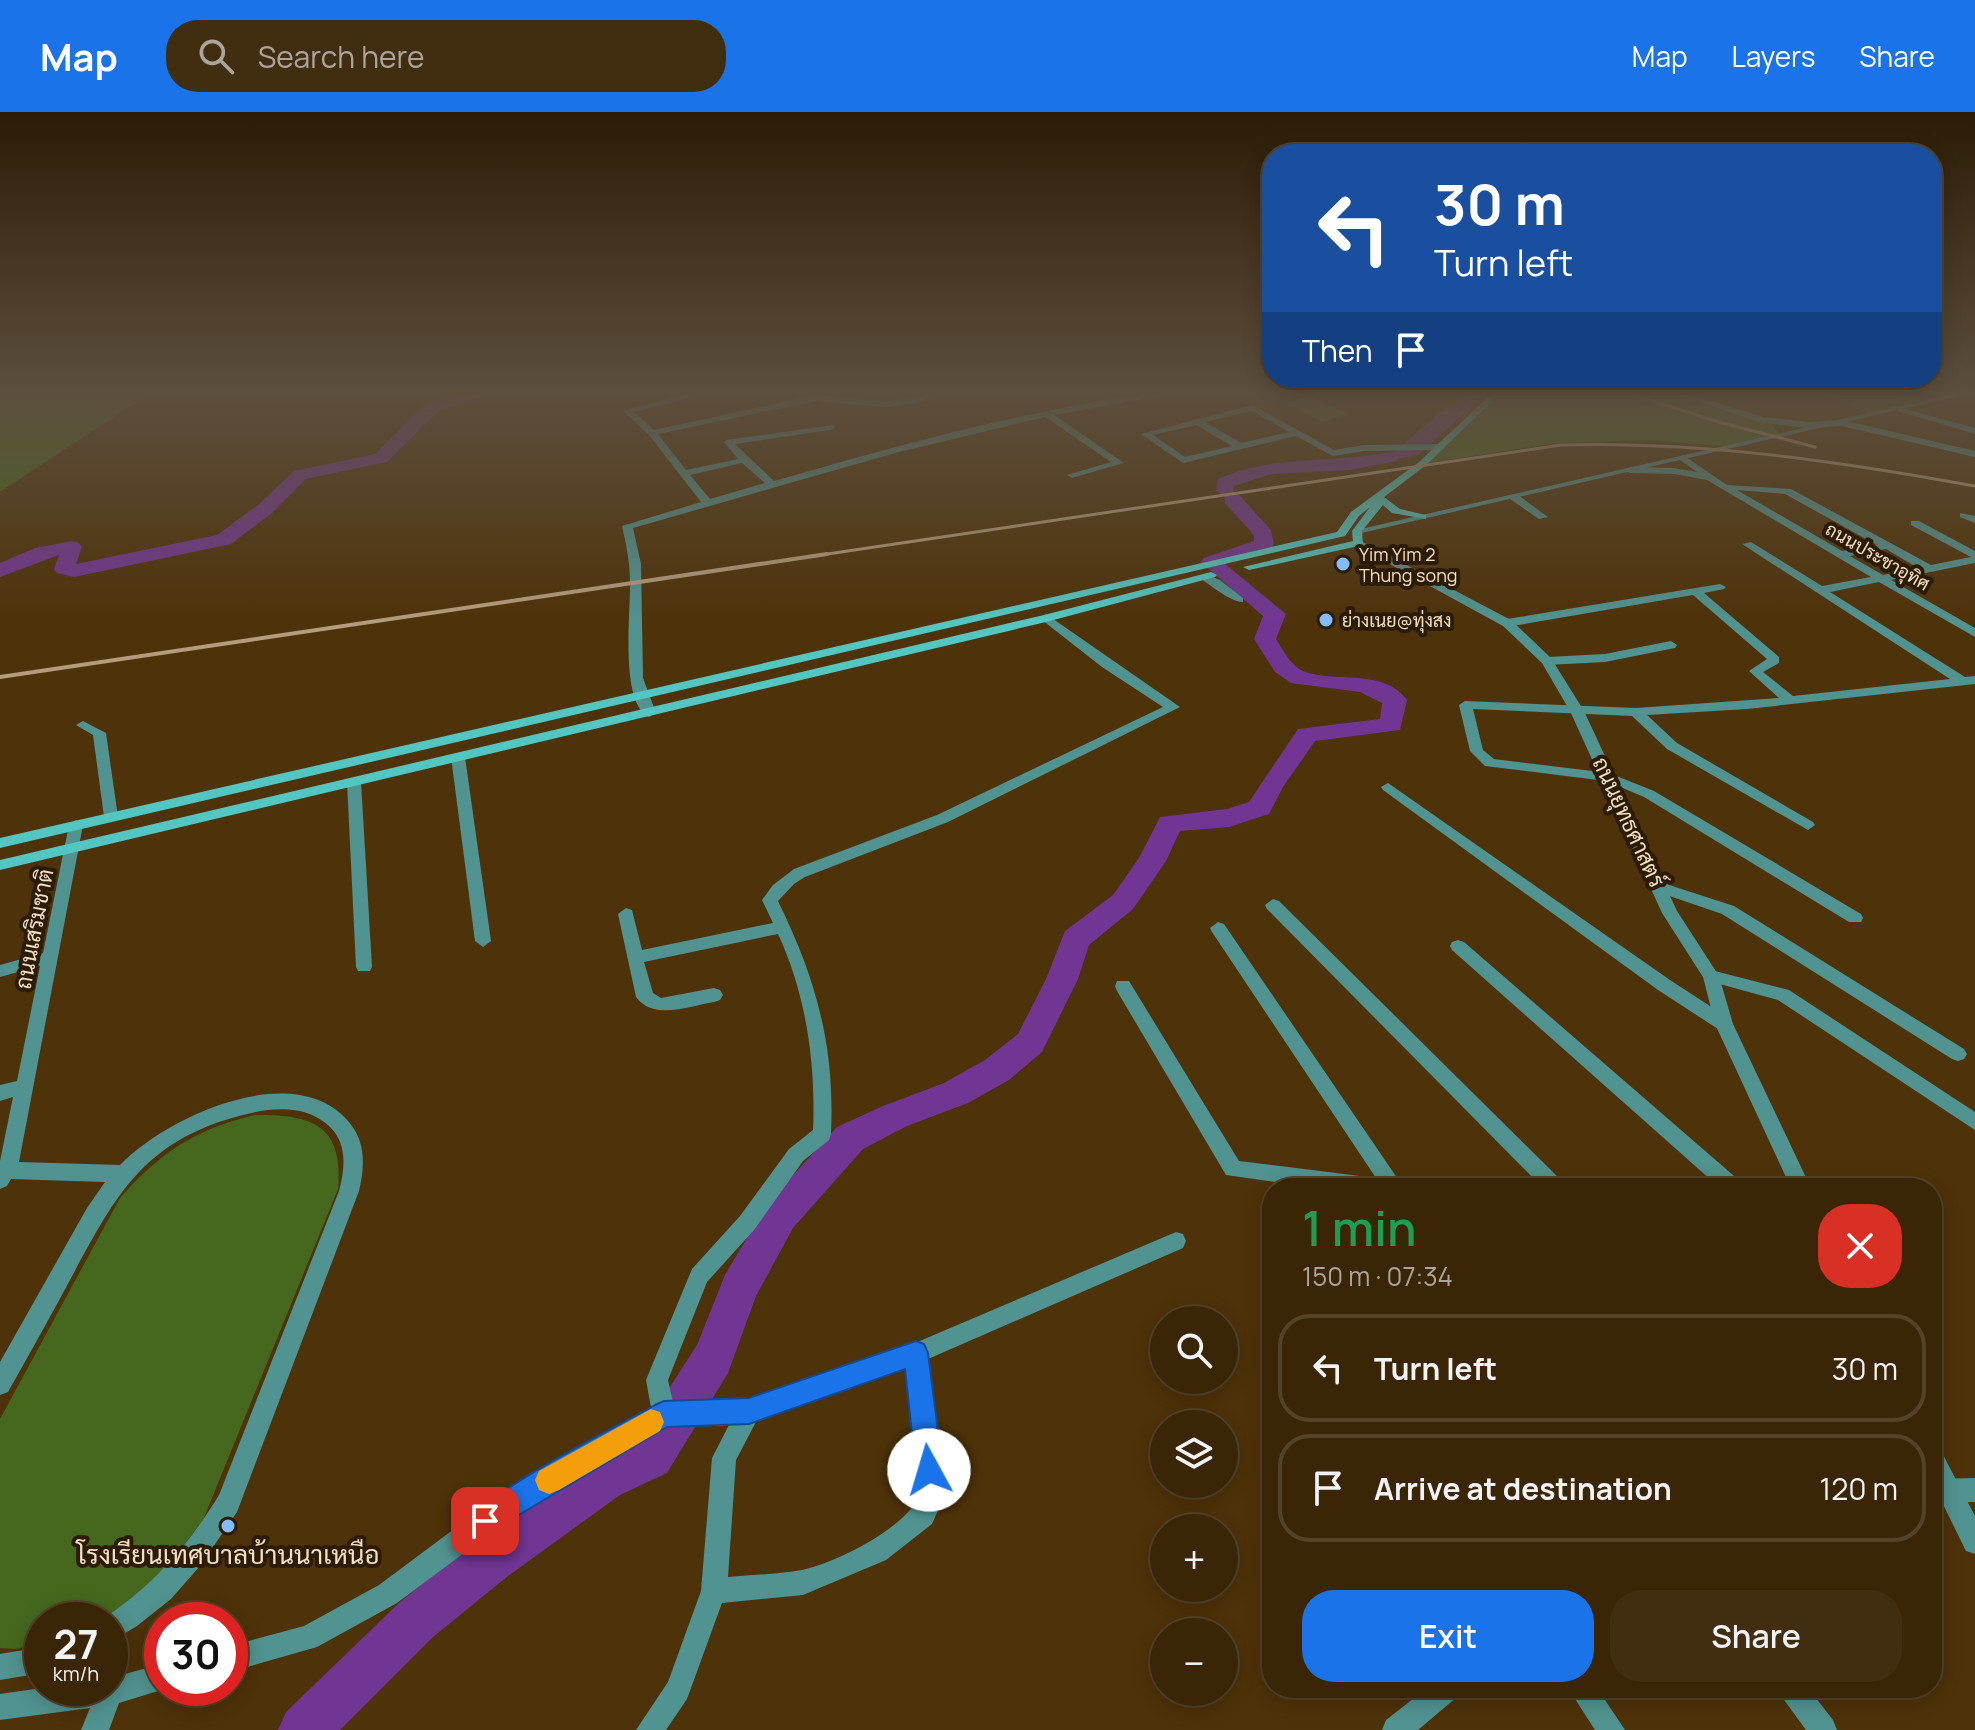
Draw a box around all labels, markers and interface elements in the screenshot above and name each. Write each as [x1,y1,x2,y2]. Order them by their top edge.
search box [166,20,726,92]
text: Map [40,30,118,82]
icon: search [194,34,238,78]
text: Search here [258,36,425,77]
text: Map [1632,37,1688,75]
text: Layers [1732,37,1815,75]
text: Share [1859,37,1935,75]
text: 30 m [1434,165,1565,242]
icon: left [1302,176,1406,280]
text: Turn left [1434,238,1573,287]
icon: arrive [1389,328,1433,372]
text: Then [1302,330,1373,371]
street label: ถนนประชาอุทิศ [1821,517,1934,596]
place label: Yim Yim 2 Thung song [1359,542,1458,587]
marker: Yim Yim 2 Thung song [1334,555,1352,573]
place label: ย่างเนย@ทุ่งสง [1342,608,1451,633]
marker: ย่างเนย@ทุ่งสง [1317,611,1335,629]
street label: ถนนยุทธศาสตร์ [1585,752,1672,892]
street label: ถนนเสริมชาติ [8,866,60,992]
text: 1 min [1302,1195,1416,1260]
button: close [1818,1204,1902,1288]
text: 150 m · 07:34 [1302,1258,1453,1294]
map controls [1150,1306,1238,1706]
button: search [1150,1306,1238,1394]
icon: left [1306,1346,1350,1390]
text: Turn left [1374,1348,1497,1389]
text: 30 m [1832,1348,1898,1389]
button: layers [1150,1410,1238,1498]
position arrow [887,1428,971,1512]
icon: arrive [1306,1466,1350,1510]
text: Arrive at destination [1374,1468,1672,1509]
text: 120 m [1819,1468,1898,1509]
pin [451,1487,519,1555]
icon: arrive [463,1499,507,1543]
button: + [1150,1514,1238,1602]
marker: โรงเรียนเทศบาลบ้านนาเหนือ [219,1517,237,1535]
place label: โรงเรียนเทศบาลบ้านนาเหนือ [74,1536,380,1572]
button: Exit [1302,1590,1594,1682]
button: Share [1610,1590,1902,1682]
speed limit sign: 30 [144,1602,248,1706]
text: 27 [53,1616,99,1671]
button: − [1150,1618,1238,1706]
text: km/h [53,1660,99,1687]

